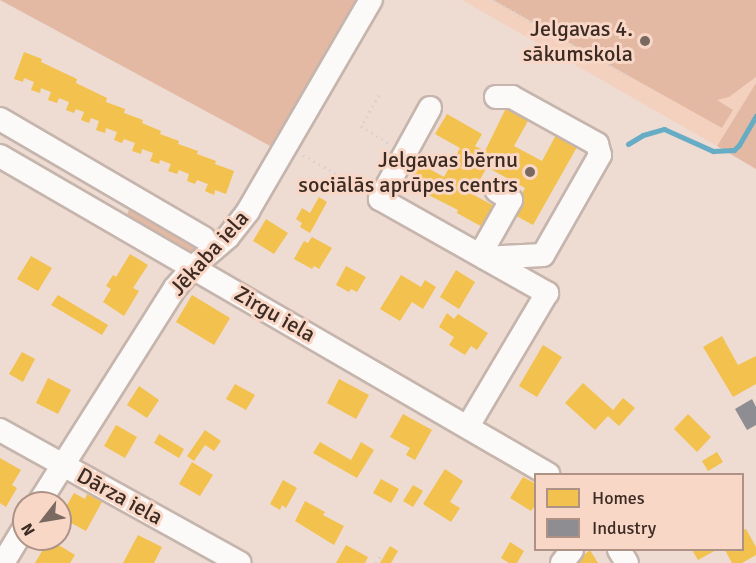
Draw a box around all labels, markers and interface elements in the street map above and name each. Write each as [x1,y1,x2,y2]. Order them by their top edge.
place label: Jelgavas 4. sākumskola [523,15,633,66]
marker: Jelgavas 4. sākumskola [638,34,652,48]
place label: Jelgavas bērnu sociālās aprūpes centrs [298,146,518,198]
marker: Jelgavas bērnu sociālās aprūpes centrs [523,165,537,179]
street label: Jēkaba iela [164,205,254,301]
street label: Zirgu iela [230,280,320,348]
street label: Dārza iela [73,462,167,530]
legend [534,473,744,551]
text: Homes [592,487,645,509]
north arrow [12,491,72,551]
text: Industry [592,517,656,539]
text: N [17,519,40,539]

